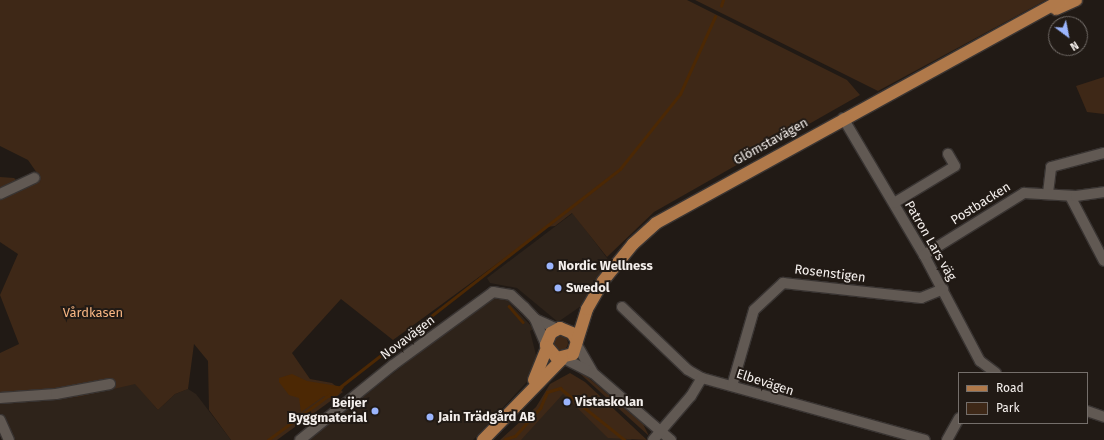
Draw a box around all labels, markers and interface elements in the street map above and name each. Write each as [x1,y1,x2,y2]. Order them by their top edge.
north arrow [1048,16,1088,56]
text: N [1068,38,1081,53]
street label: Glömstavägen [731,115,811,169]
street label: Postbacken [948,179,1014,229]
street label: Patron Lars väg [901,198,959,284]
place label: Nordic Wellness [558,258,653,274]
marker: Nordic Wellness [545,261,555,271]
street label: Rosenstigen [793,262,867,286]
place label: Swedol [566,280,610,296]
marker: Swedol [553,283,563,293]
park label: Vårdkasen [63,305,123,321]
street label: Novavägen [378,313,438,363]
street label: Elbevägen [734,366,796,400]
legend [958,372,1088,424]
text: Road [996,381,1024,395]
place label: Vistaskolan [575,394,644,410]
place label: Beijer Byggmaterial [288,396,367,427]
marker: Vistaskolan [562,397,572,407]
text: Park [996,401,1020,415]
marker: Beijer Byggmaterial [370,406,380,416]
place label: Jain Trädgård AB [438,409,535,425]
marker: Jain Trädgård AB [425,412,435,422]

